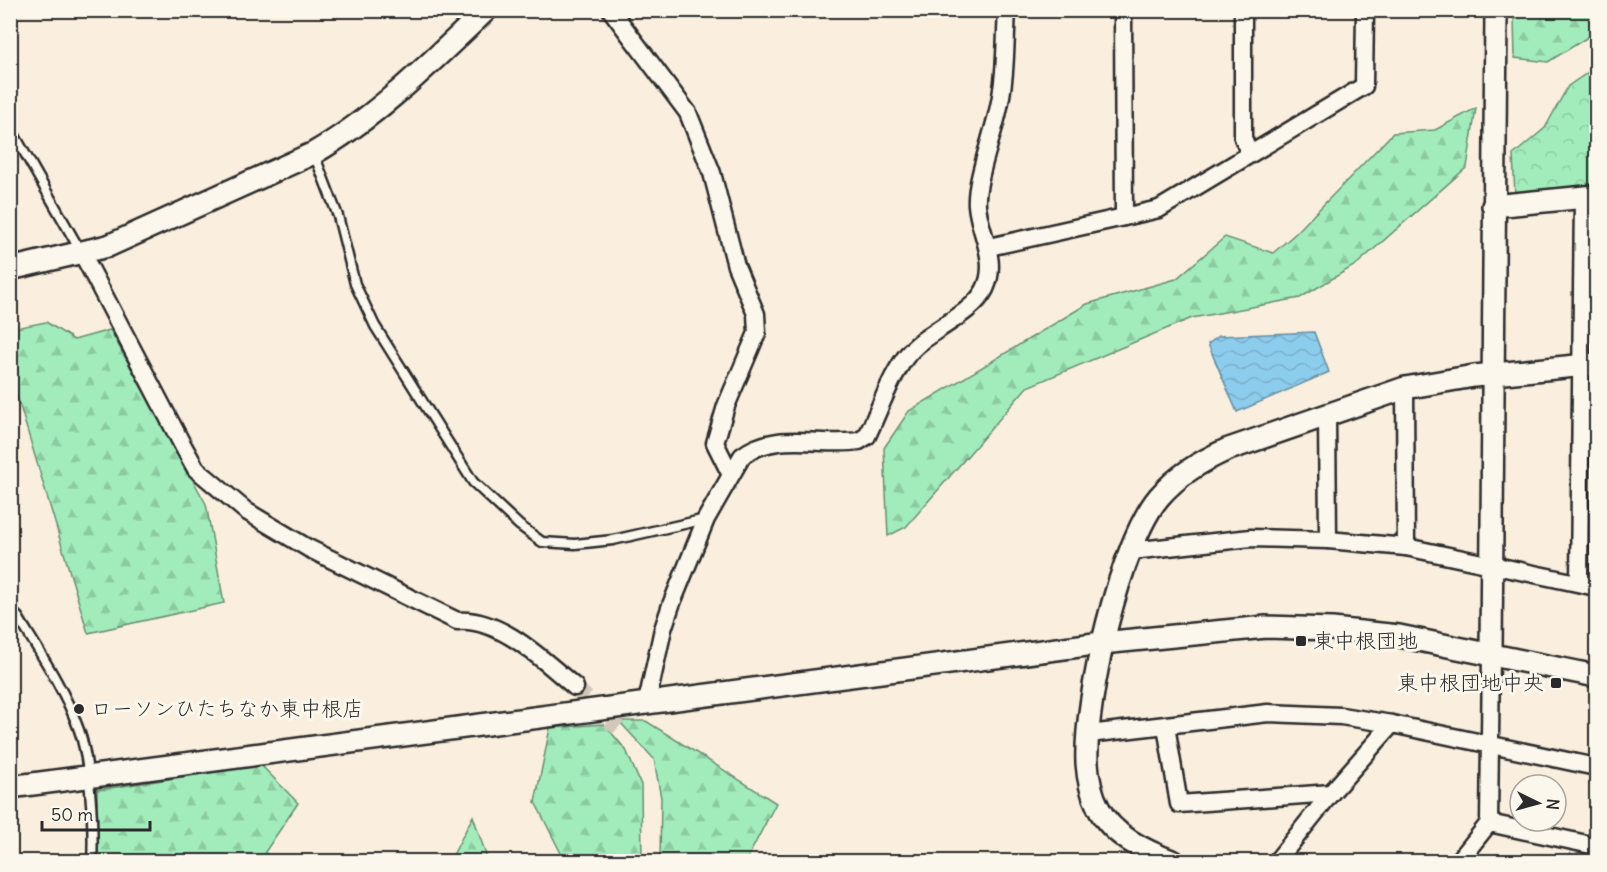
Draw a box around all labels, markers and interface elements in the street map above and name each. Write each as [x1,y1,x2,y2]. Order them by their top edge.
place label: 東中根団地 [1313,627,1418,654]
marker: 東中根団地 [1294,634,1308,648]
place label: 東中根団地中央 [1397,669,1544,696]
marker: 東中根団地中央 [1549,676,1563,690]
place label: ローソンひたちなか東中根店 [91,695,363,722]
marker: ローソンひたちなか東中根店 [72,702,86,716]
north arrow [1508,773,1568,833]
scale bar [42,794,150,832]
text: N [1542,798,1563,811]
text: 50 m [51,803,93,826]

